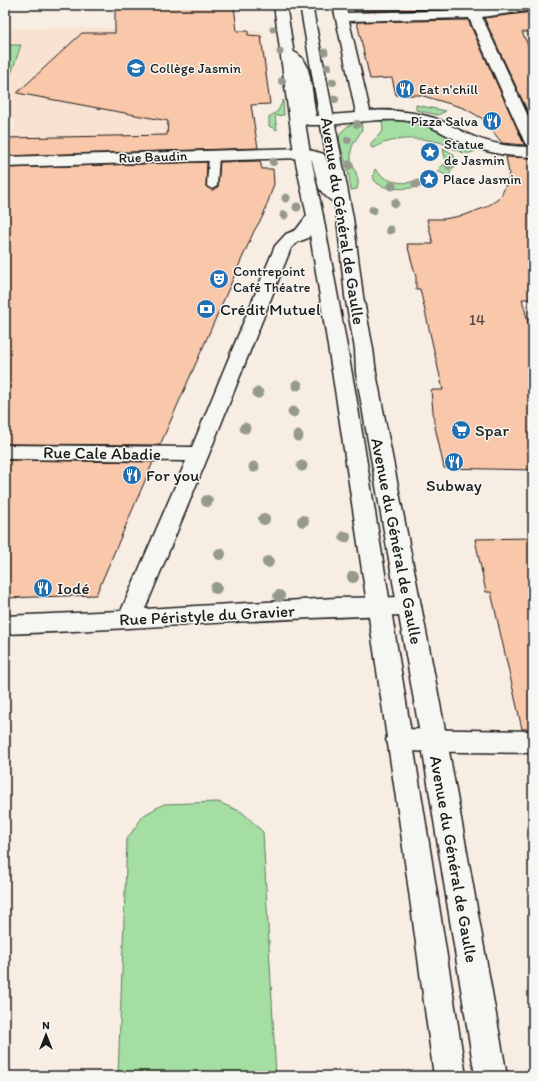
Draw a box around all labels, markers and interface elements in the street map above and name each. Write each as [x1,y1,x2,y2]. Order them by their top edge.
school or university icon: Collège Jasmin [125,57,147,79]
place label: Collège Jasmin [150,60,241,77]
restaurant icon: Eat n'chill [394,78,416,100]
place label: Eat n'chill [419,81,478,98]
restaurant icon: Pizza Salva [481,110,503,132]
place label: Pizza Salva [411,113,479,130]
street label: Avenue du Général de Gaulle [317,116,369,326]
place label: Statue de Jasmin [444,136,505,169]
place icon: Statue de Jasmin [419,141,441,163]
street label: Rue Baudin [118,147,188,167]
place icon: Place Jasmin [418,168,440,190]
place label: Place Jasmin [443,171,522,188]
place label: Contrepoint Café Théatre [233,263,311,296]
theatre icon: Contrepoint Café Théatre [208,268,230,290]
bank icon: Crédit Mutuel [195,298,217,320]
place label: Crédit Mutuel [220,299,321,319]
house number: 14 [469,311,485,329]
supermarket icon: Spar [450,419,472,441]
place label: Spar [475,420,509,440]
street label: Avenue du Général de Gaulle [367,436,427,646]
street label: Rue Cale Abadie [43,442,161,464]
restaurant icon: Subway [443,451,465,473]
restaurant icon: For you [121,464,143,486]
place label: For you [146,465,200,485]
place label: Subway [426,475,482,495]
restaurant icon: Iodé [32,577,54,599]
place label: Iodé [57,578,90,598]
street label: Rue Péristyle du Gravier [119,600,296,630]
street label: Avenue du Général de Gaulle [426,754,482,964]
north arrow [26,1015,66,1055]
text: N [42,1019,50,1032]

